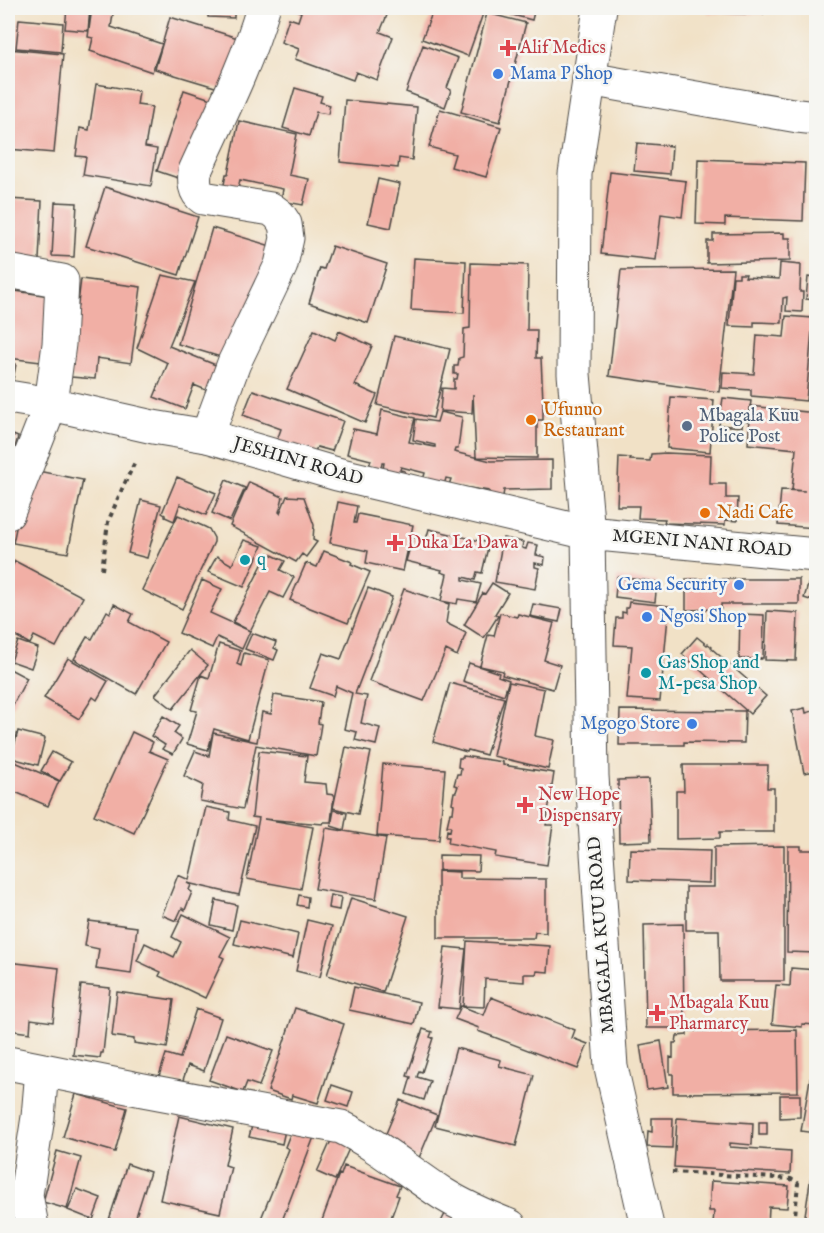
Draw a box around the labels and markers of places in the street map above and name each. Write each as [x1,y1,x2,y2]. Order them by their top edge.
place label: Alif Medics [519,37,606,60]
marker: Alif Medics [501,41,515,55]
place label: Mama P Shop [510,63,613,86]
marker: Mama P Shop [491,67,505,81]
place label: Ufunuo Restaurant [543,399,625,443]
place label: Mbagala Kuu Police Post [699,405,799,449]
marker: Ufunuo Restaurant [524,413,538,427]
marker: Mbagala Kuu Police Post [680,419,694,433]
place label: Nadi Cafe [717,502,794,525]
marker: Nadi Cafe [698,506,712,520]
place label: Duka La Dawa [407,532,518,555]
marker: Duka La Dawa [388,536,402,550]
place label: q [257,549,267,572]
marker: q [238,553,252,567]
place label: Gema Security [618,574,727,597]
marker: Gema Security [732,578,746,592]
place label: Ngosi Shop [659,606,747,629]
marker: Ngosi Shop [640,610,654,624]
place label: Gas Shop and M-pesa Shop [658,652,760,696]
marker: Gas Shop and M-pesa Shop [639,666,653,680]
place label: Mgogo Store [580,713,680,736]
marker: Mgogo Store [685,717,699,731]
place label: New Hope Dispensary [538,784,621,828]
marker: New Hope Dispensary [516,796,534,814]
place label: Mbagala Kuu Pharmarcy [669,992,769,1036]
marker: Mbagala Kuu Pharmarcy [650,1006,664,1020]

